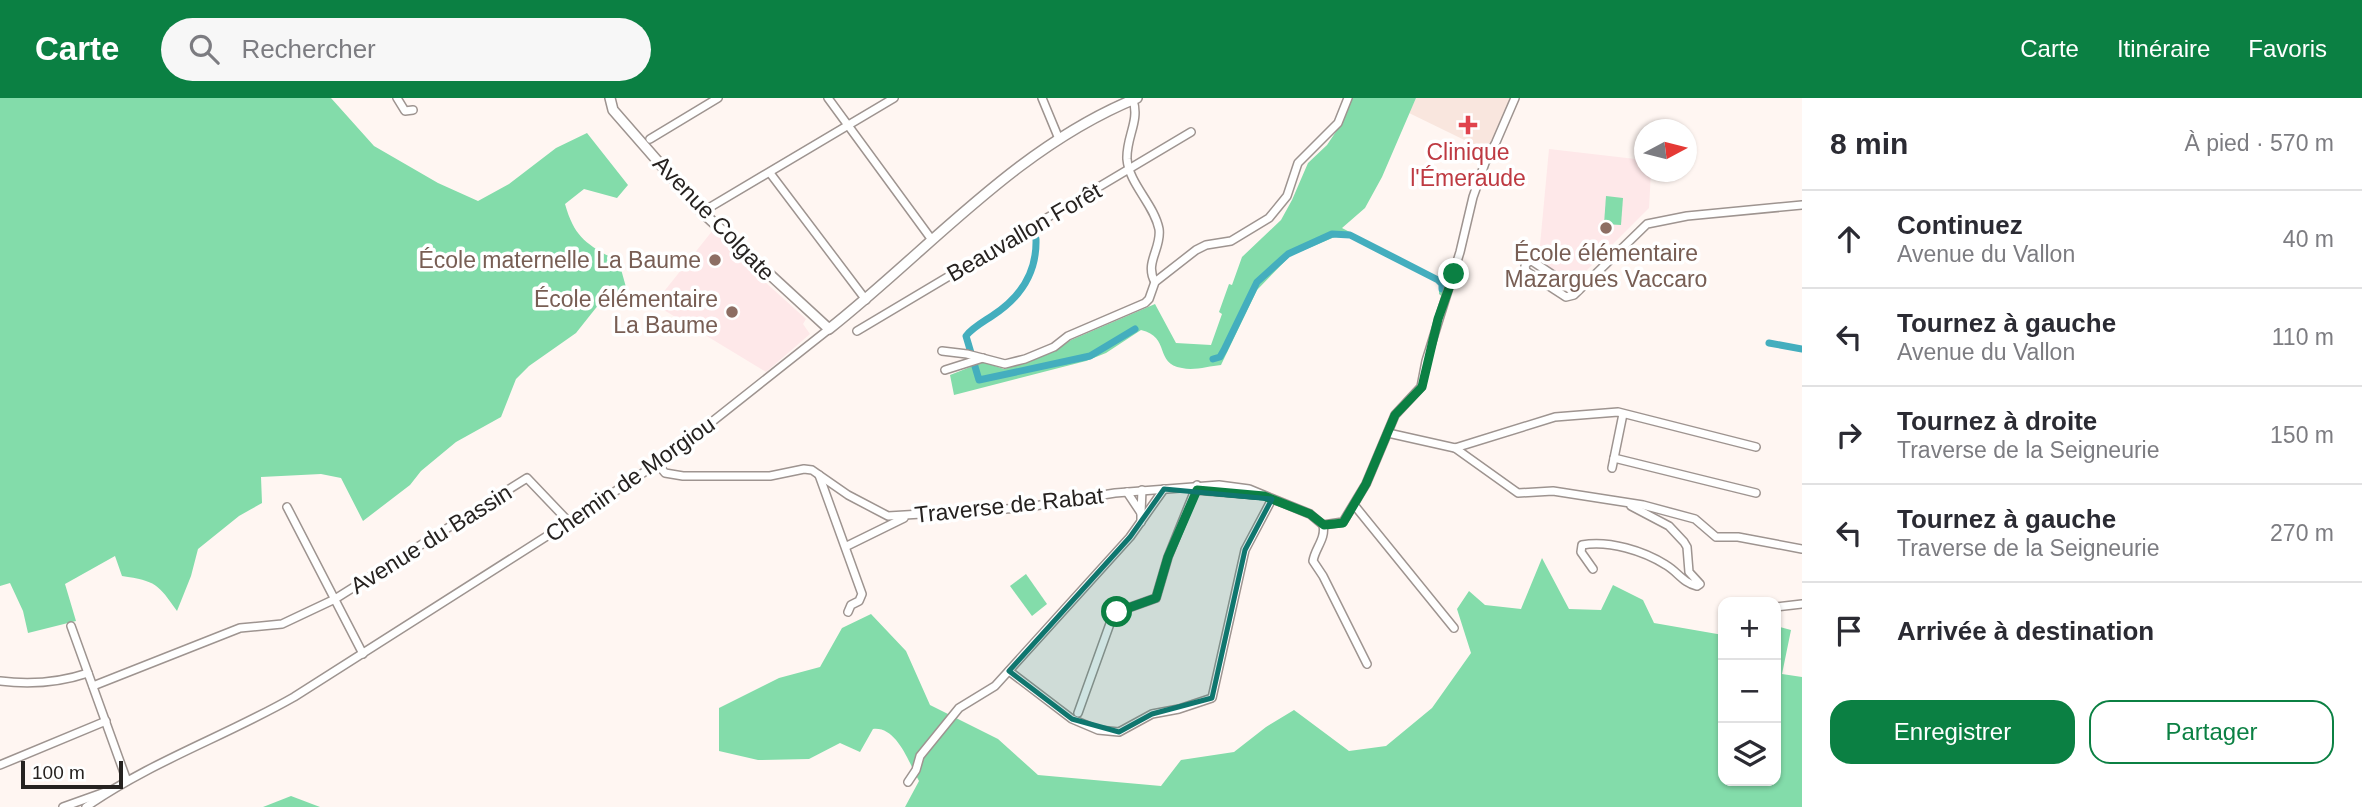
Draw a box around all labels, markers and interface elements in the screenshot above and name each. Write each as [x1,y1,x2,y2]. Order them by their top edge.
search box [161,18,651,81]
text: Carte [35,30,119,67]
icon: search [185,30,223,68]
text: Rechercher [241,34,376,64]
text: Carte [2020,35,2079,62]
text: Itinéraire [2117,35,2210,62]
text: Favoris [2248,35,2327,62]
marker: Clinique l'Émeraude [1458,115,1478,135]
north arrow [1634,119,1697,182]
text: 8 min [1830,127,1908,160]
text: À pied · 570 m [2184,130,2334,156]
place label: Clinique l'Émeraude [1410,139,1526,191]
street label: Avenue Colgate [648,150,780,286]
street label: Beauvallon Forêt [942,177,1106,287]
text: Continuez [1897,210,2023,240]
marker: École élémentaire Mazargues Vaccaro [1598,220,1614,236]
icon: ahead [1830,220,1868,258]
text: 40 m [2283,226,2334,252]
place label: École élémentaire Mazargues Vaccaro [1505,240,1707,292]
text: Avenue du Vallon [1897,241,2075,267]
place label: École maternelle La Baume [418,247,701,273]
marker: École maternelle La Baume [707,252,723,268]
route end [1438,258,1469,289]
place label: École élémentaire La Baume [534,286,718,338]
marker: École élémentaire La Baume [724,304,740,320]
text: Tournez à gauche [1897,308,2116,338]
icon: left [1830,318,1868,356]
text: 110 m [2272,324,2334,350]
text: Avenue du Vallon [1897,339,2075,365]
text: Tournez à droite [1897,406,2097,436]
street label: Chemin de Morgiou [540,411,720,547]
icon: right [1830,416,1868,454]
text: 150 m [2270,422,2334,448]
text: Traverse de la Seigneurie [1897,437,2160,463]
street label: Avenue du Bassin [346,479,516,599]
street label: Traverse de Rabat [913,482,1105,528]
text: Tournez à gauche [1897,504,2116,534]
icon: left [1830,514,1868,552]
text: 270 m [2270,520,2334,546]
text: Traverse de la Seigneurie [1897,535,2160,561]
route start [1101,596,1132,627]
map controls [1718,597,1781,786]
button: + [1718,597,1781,660]
icon: arrive [1830,612,1868,650]
text: Arrivée à destination [1897,616,2154,646]
button: − [1718,660,1781,723]
button: Enregistrer [1830,700,2075,764]
button: Partager [2089,700,2334,764]
button: layers [1718,723,1781,786]
scale bar [21,758,122,790]
text: 100 m [32,762,85,783]

